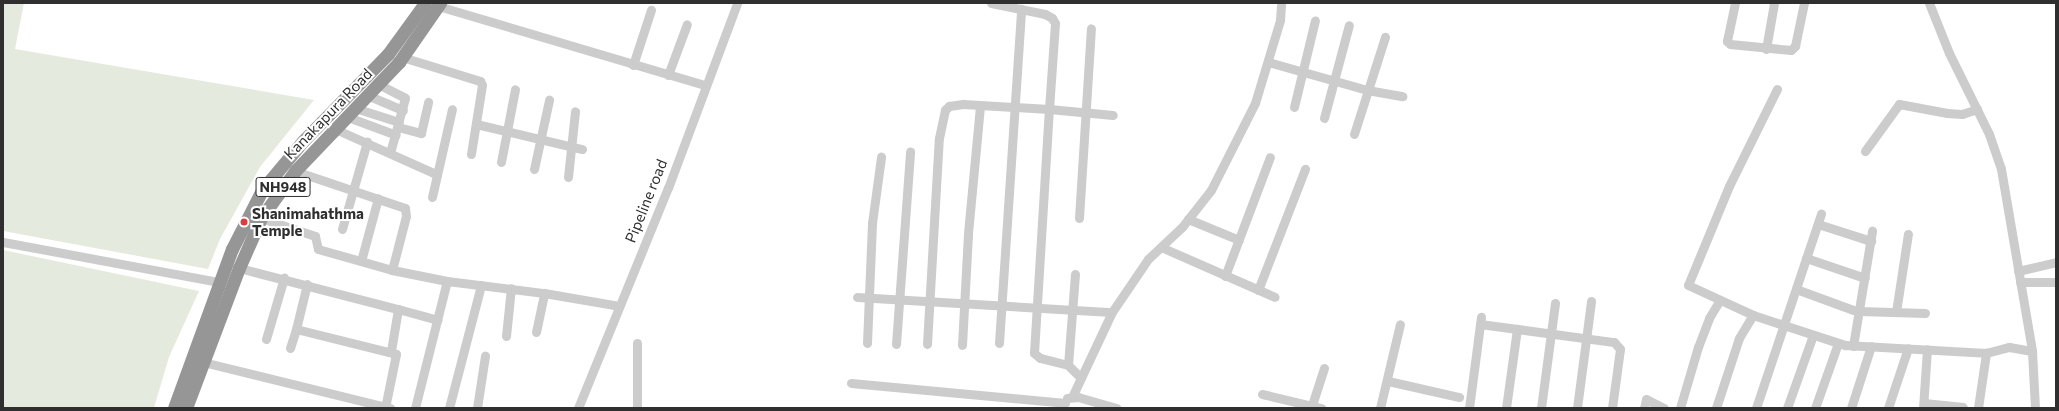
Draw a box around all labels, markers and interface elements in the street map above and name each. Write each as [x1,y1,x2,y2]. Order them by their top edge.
street label: Kanakapura Road [280,65,376,163]
street label: Pipeline road [621,157,671,245]
road number: NH948 [255,175,311,199]
place label: Shanimahathma Temple [252,204,364,239]
marker: Shanimahathma Temple [239,217,249,227]

